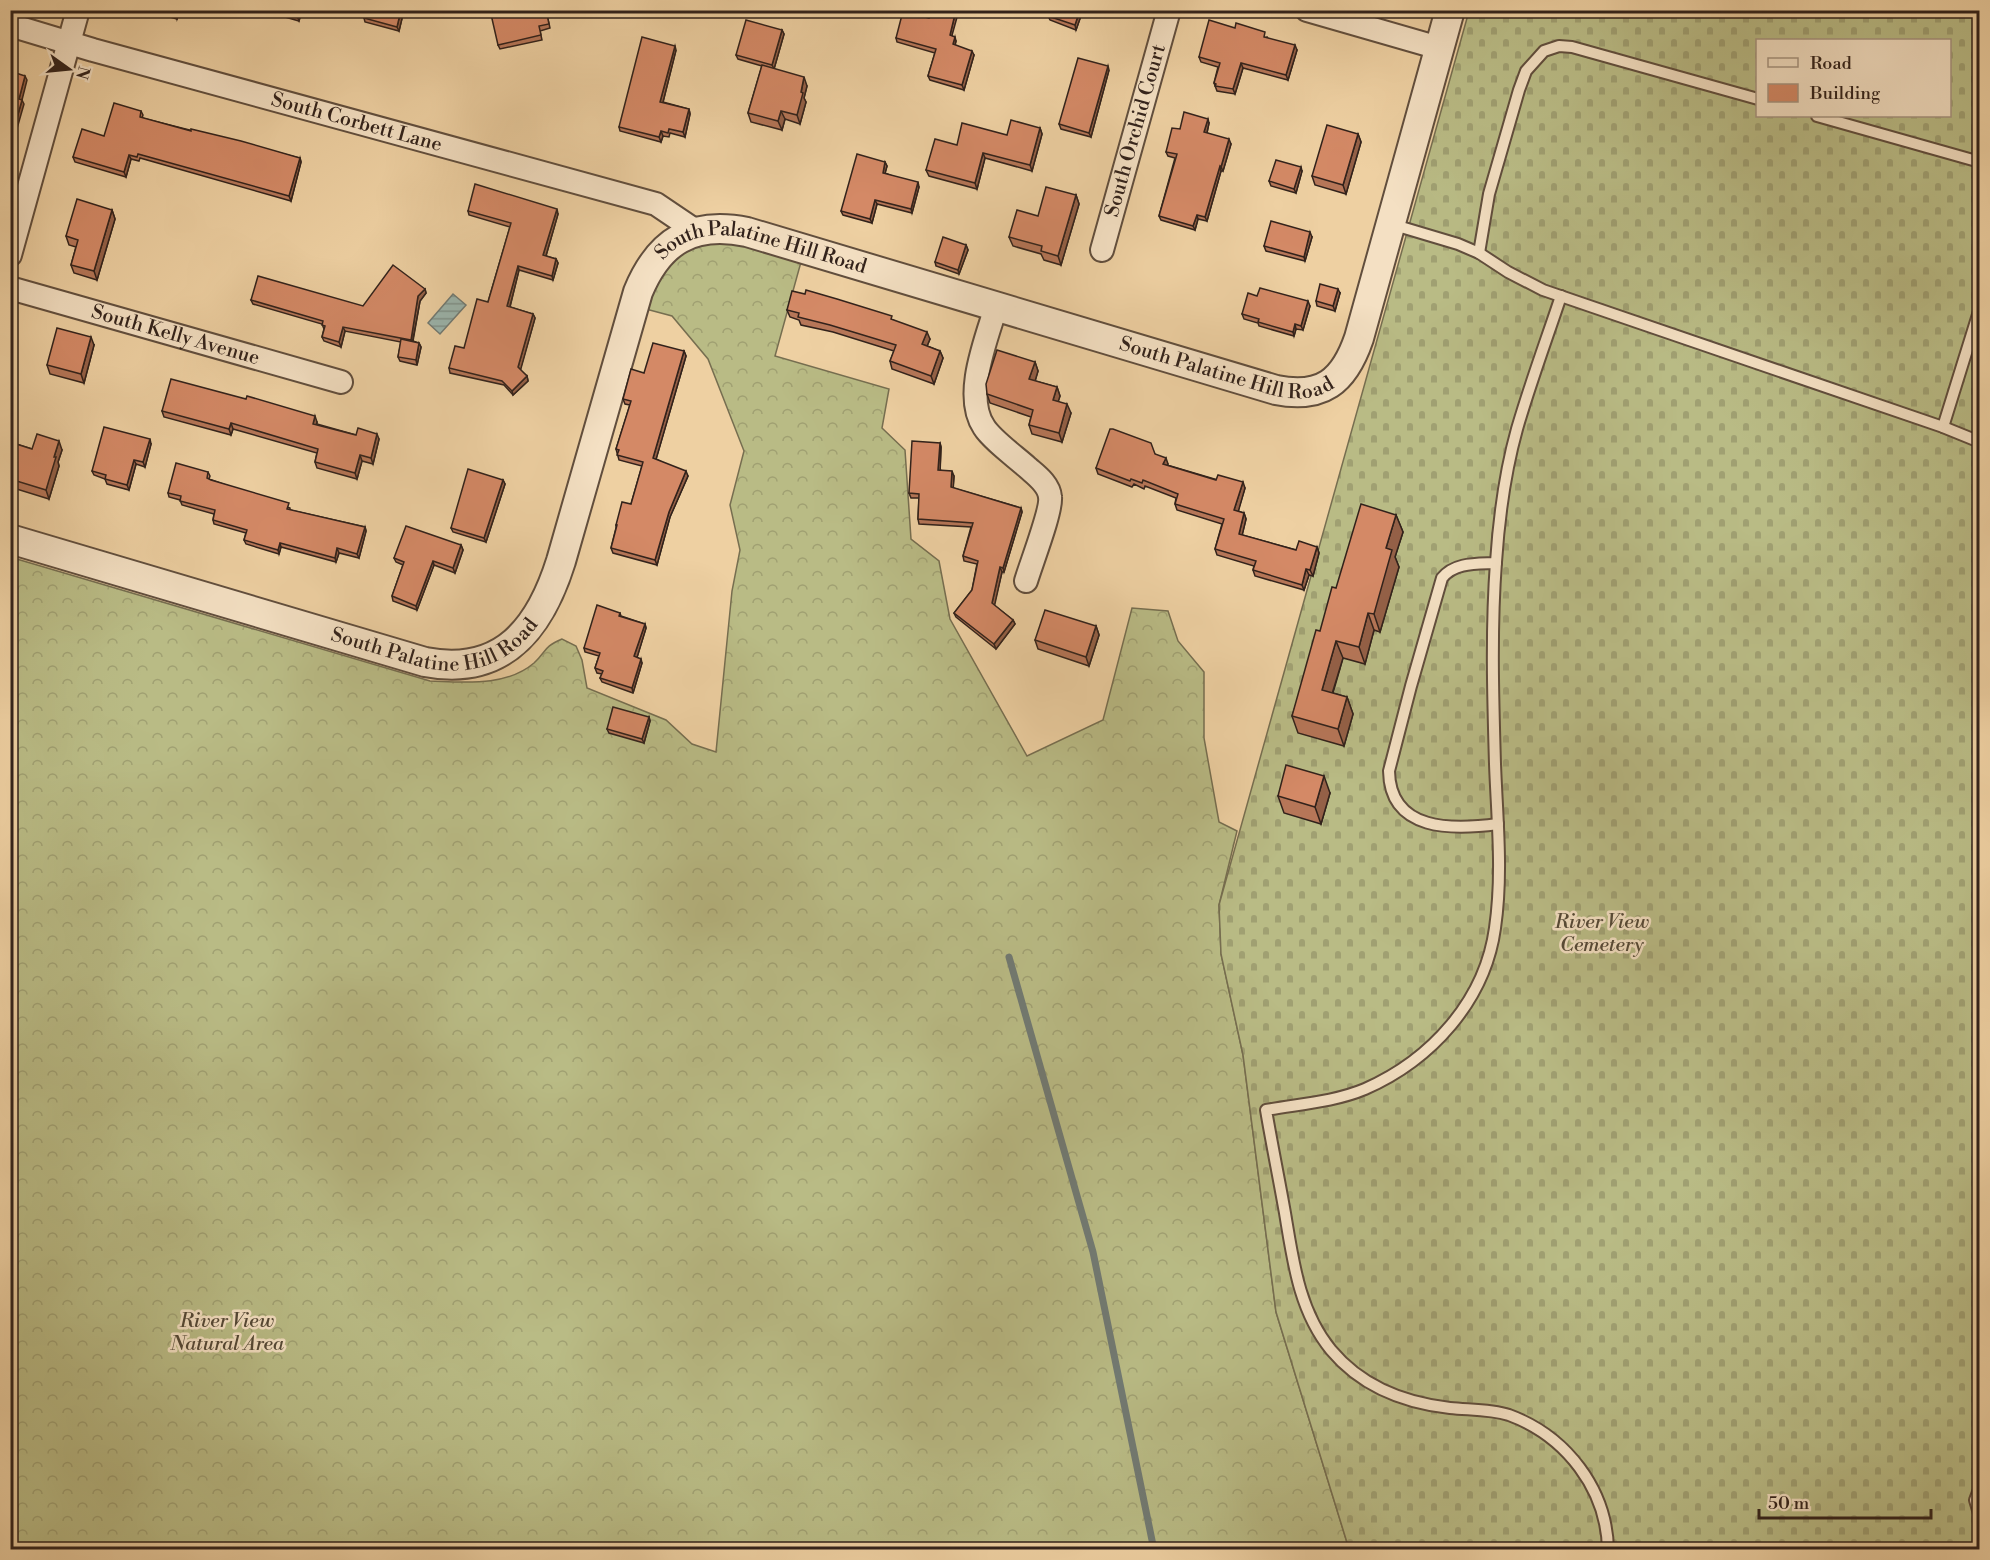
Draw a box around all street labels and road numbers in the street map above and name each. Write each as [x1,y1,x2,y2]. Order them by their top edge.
street label: South Orchid Court [1099,41,1171,220]
street label: South Corbett Lane [268,87,445,157]
street label: South Palatine Hill Road [654,250,876,282]
street label: South Kelly Avenue [88,299,262,371]
street label: South Palatine Hill Road [1116,331,1339,405]
street label: South Palatine Hill Road [328,613,544,677]

